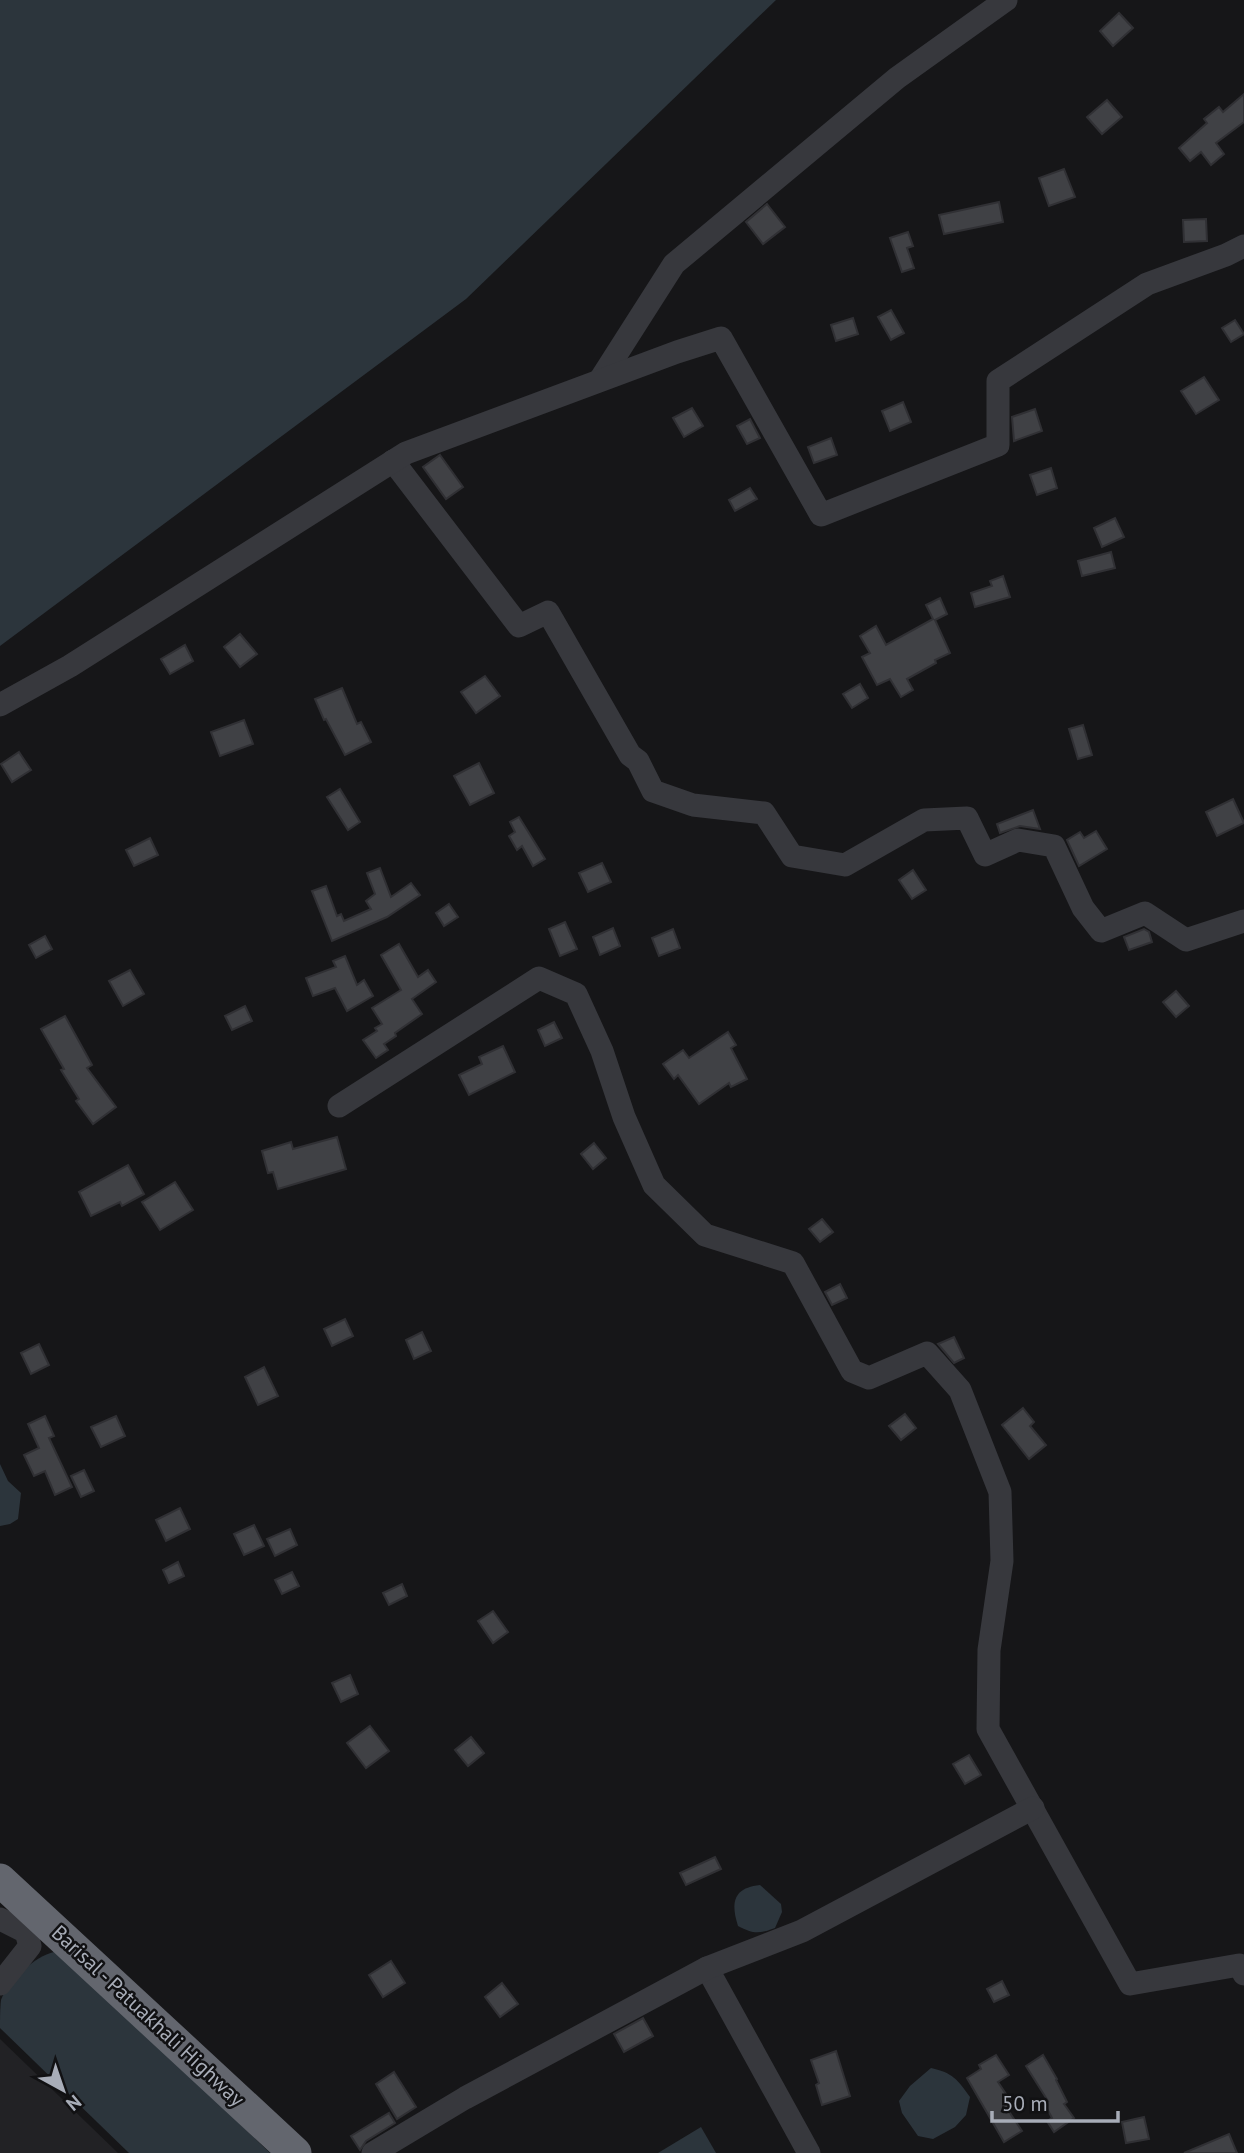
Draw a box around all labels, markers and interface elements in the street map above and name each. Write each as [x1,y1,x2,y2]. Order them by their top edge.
street label: Barisal - Patuakhali Highway [46,1919,251,2112]
north arrow [28,2055,98,2125]
scale bar [992,2080,1118,2124]
text: N [61,2090,86,2116]
text: 50 m [1002,2090,1048,2117]

